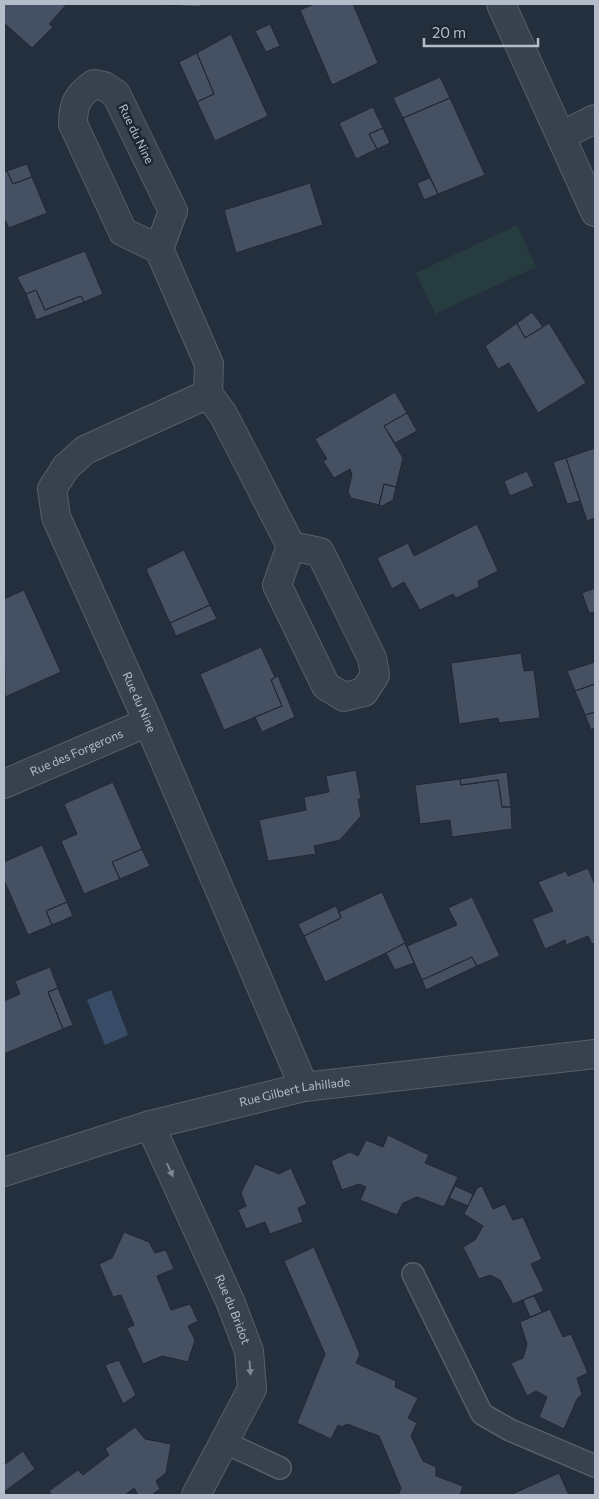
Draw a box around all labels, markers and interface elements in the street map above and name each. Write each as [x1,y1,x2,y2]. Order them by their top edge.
scale bar [424,15,538,47]
text: 20 m [432,23,466,41]
street label: Rue du Nine [116,101,157,166]
street label: Rue du Nine [120,669,160,734]
street label: Rue des Forgerons [28,726,125,778]
street label: Rue Gilbert Lahillade [238,1074,351,1109]
one-way arrow [166,1162,174,1177]
street label: Rue du Bridot [213,1272,254,1346]
one-way arrow [247,1360,255,1376]

